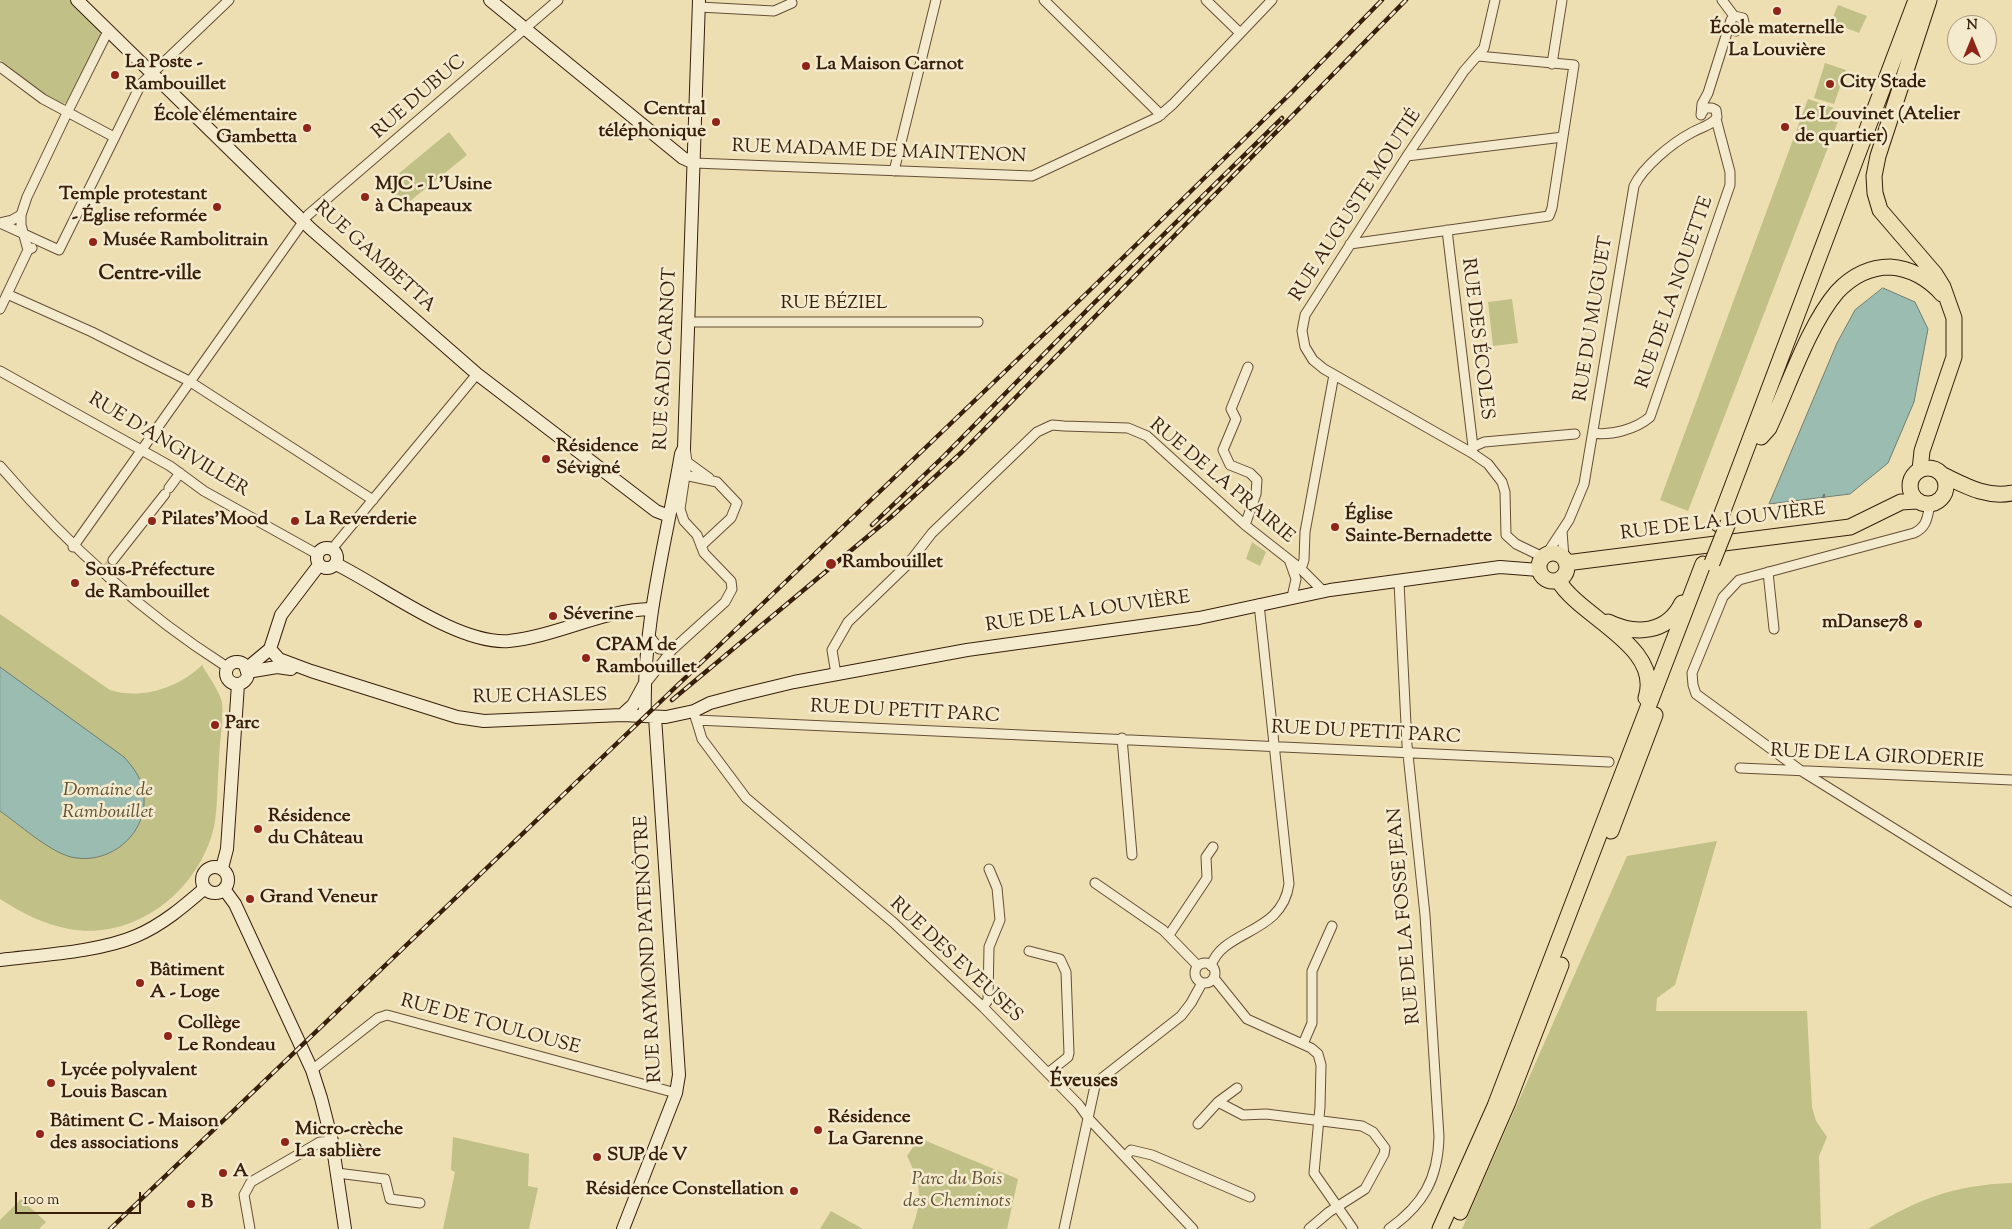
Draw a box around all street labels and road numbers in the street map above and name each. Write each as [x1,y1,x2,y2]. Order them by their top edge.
street label: RUE DUBUC [368,51,472,145]
street label: RUE AUGUSTE MOUTIÉ [1286,106,1428,306]
street label: RUE MADAME DE MAINTENON [731,136,1027,170]
street label: RUE DE LA NOUETTE [1632,194,1720,392]
street label: RUE GAMBETTA [308,197,440,319]
street label: RUE DU MUGUET [1571,235,1619,403]
street label: RUE DES ÉCOLES [1455,257,1497,421]
street label: RUE SADI CARNOT [651,267,683,451]
street label: RUE BÉZIEL [781,294,887,316]
street label: RUE D'ANGIVILLER [84,389,252,503]
street label: RUE DE LA PRAIRIE [1144,415,1298,549]
street label: RUE DE LA LOUVIÈRE [1619,499,1827,547]
street label: RUE DE LA LOUVIÈRE [984,587,1192,639]
street label: RUE CHASLES [472,685,608,711]
street label: RUE DU PETIT PARC [809,697,1001,729]
street label: RUE DU PETIT PARC [1270,718,1462,750]
street label: RUE DE LA GIRODERIE [1770,741,1984,775]
street label: RUE DE LA FOSSE JEAN [1385,807,1427,1025]
street label: RUE RAYMOND PATENÔTRE [632,815,668,1083]
street label: RUE DES EVEUSES [884,894,1026,1028]
street label: RUE DE TOULOUSE [398,991,582,1061]

